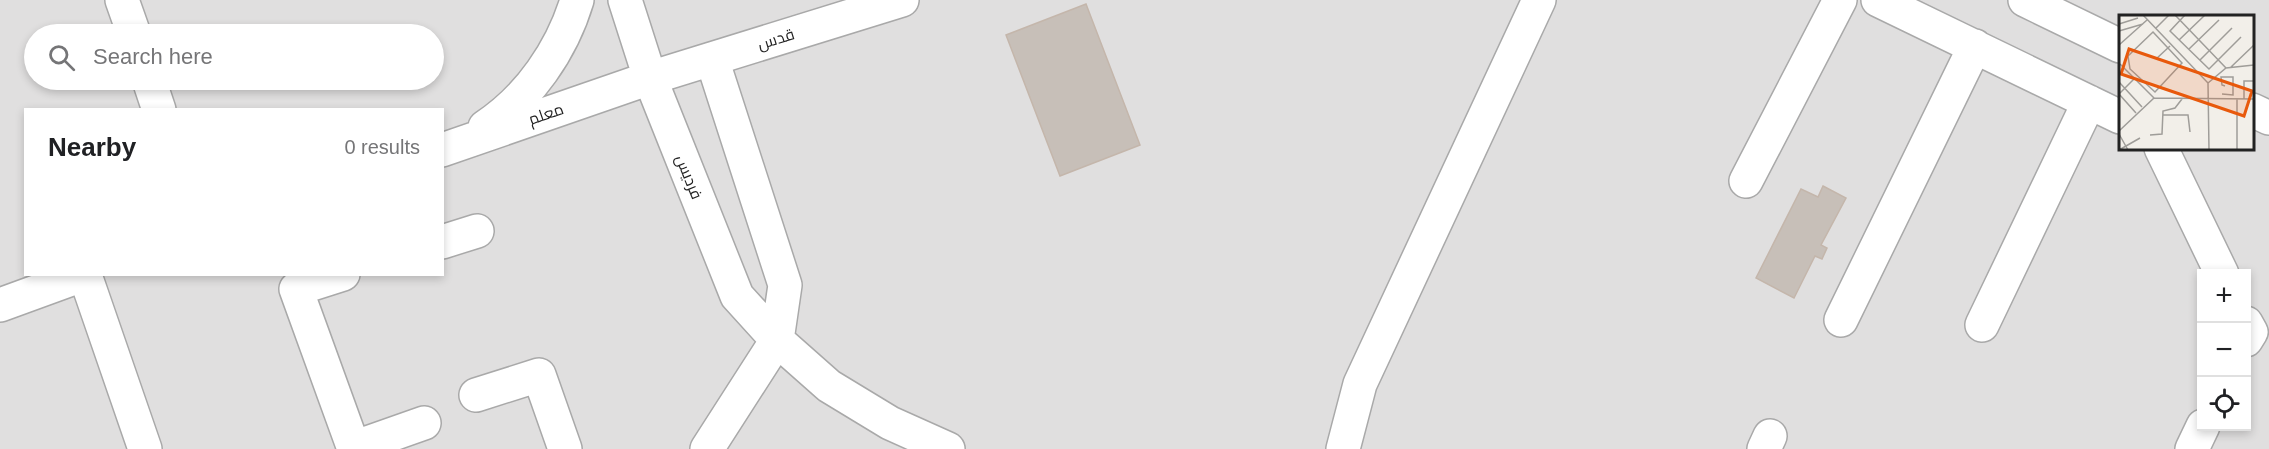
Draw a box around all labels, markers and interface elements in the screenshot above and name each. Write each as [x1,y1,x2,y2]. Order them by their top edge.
inset map [2119,15,2254,150]
search box [24,24,444,90]
street label: قدس [756,25,797,55]
icon: search [45,41,78,74]
text: Search here [93,44,213,69]
street label: معلم [526,100,567,131]
text: Nearby [48,132,136,162]
text: 0 results [344,136,420,158]
street label: فردیس [671,152,706,202]
map controls [2197,269,2251,431]
button: + [2197,269,2251,323]
button: − [2197,323,2251,377]
button: locate [2197,377,2251,431]

